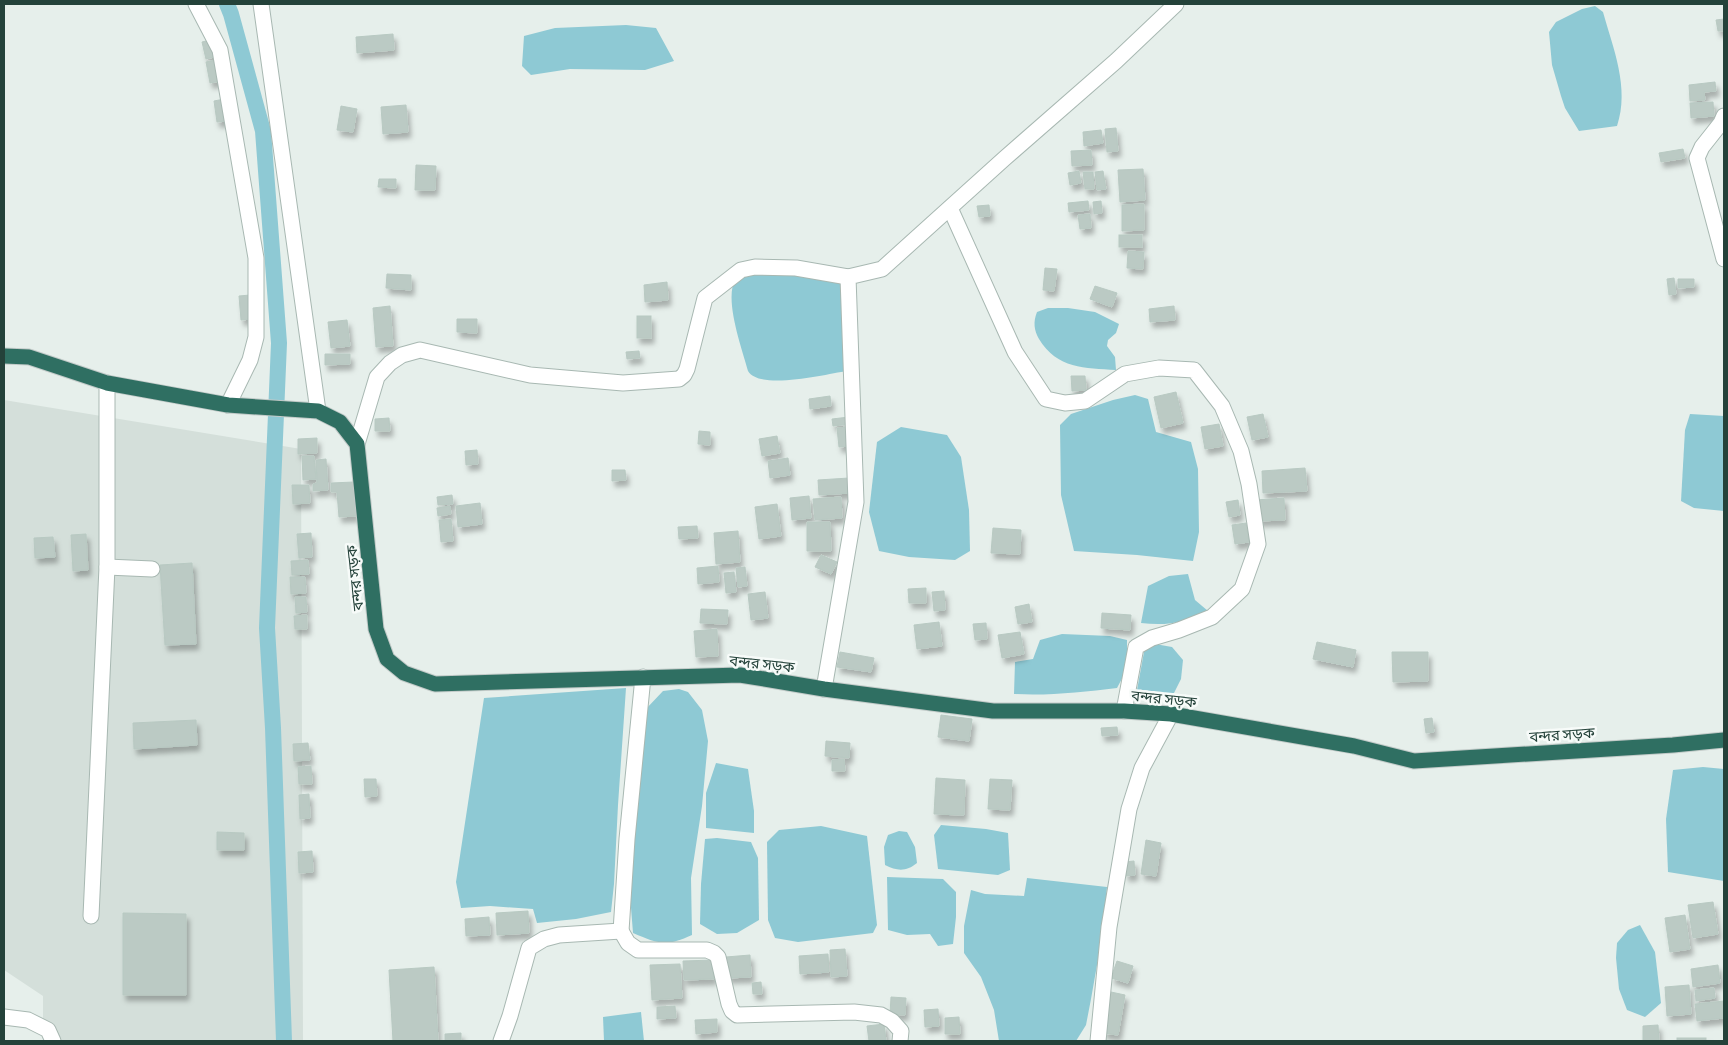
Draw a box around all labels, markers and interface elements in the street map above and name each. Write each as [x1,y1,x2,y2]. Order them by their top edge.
street label: বন্দর সড়ক [342,544,366,613]
street label: বন্দর সড়ক [727,651,796,675]
street label: বন্দর সড়ক [1129,686,1198,710]
street label: বন্দর সড়ক [1528,723,1596,745]

